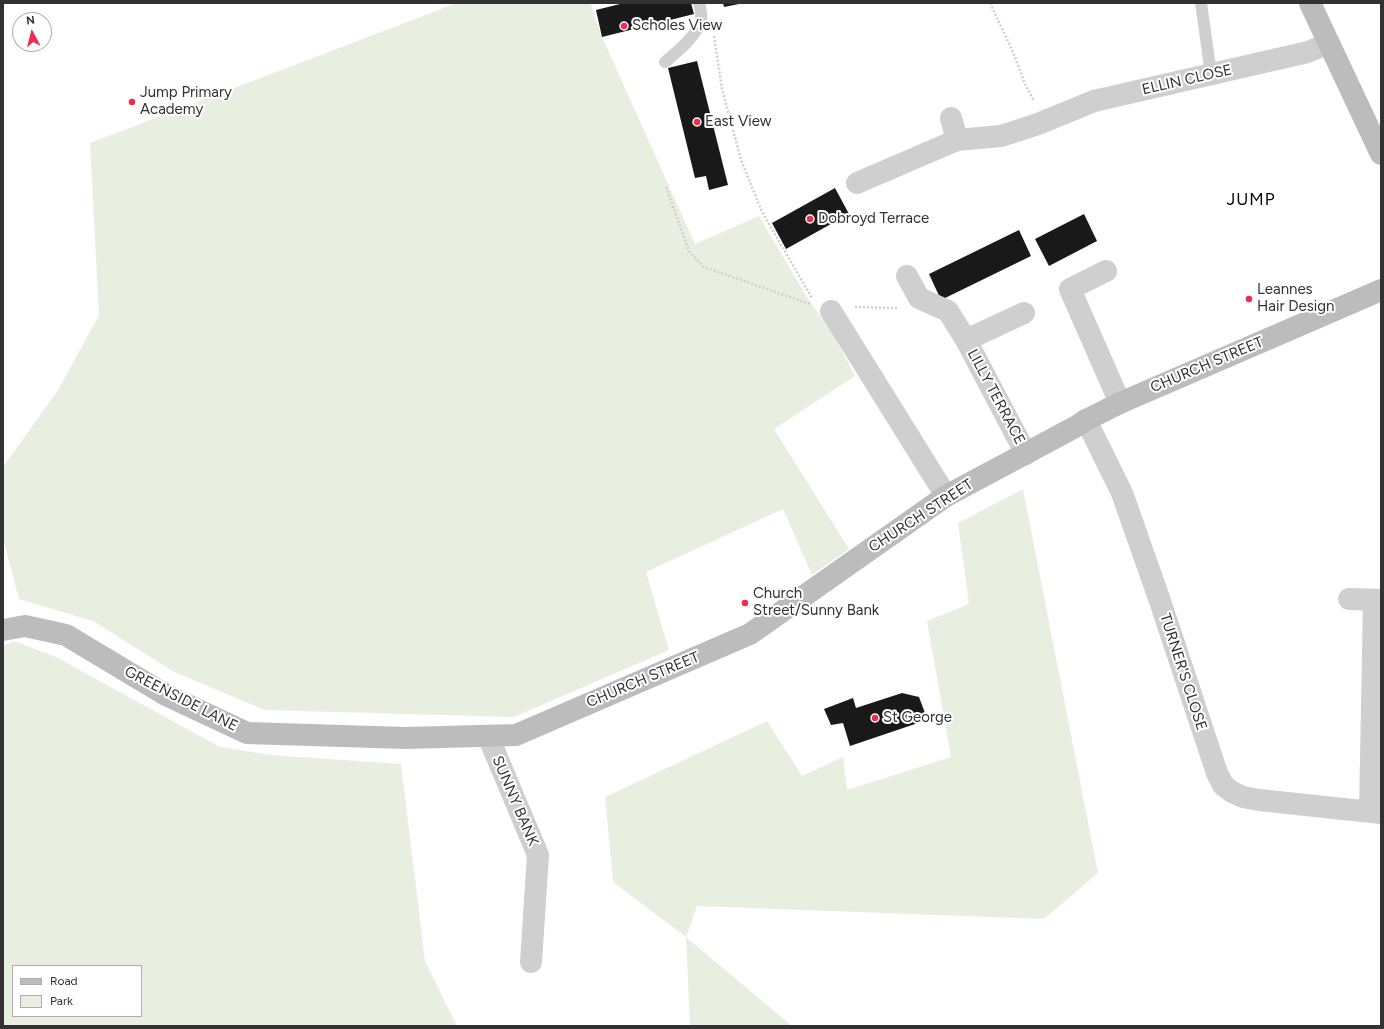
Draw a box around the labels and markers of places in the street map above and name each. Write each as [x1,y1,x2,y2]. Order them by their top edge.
place label: Scholes View [632,17,722,35]
marker: Scholes View [619,21,629,31]
place label: Jump Primary Academy [140,84,232,119]
marker: Jump Primary Academy [127,97,137,107]
place label: East View [705,113,772,131]
marker: East View [692,117,702,127]
place label: Dobroyd Terrace [818,210,929,228]
marker: Dobroyd Terrace [805,214,815,224]
place label: Leannes Hair Design [1257,281,1334,316]
marker: Leannes Hair Design [1244,294,1254,304]
place label: Church Street/Sunny Bank [753,585,879,620]
marker: Church Street/Sunny Bank [740,598,750,608]
place label: St George [883,709,952,727]
marker: St George [870,713,880,723]

